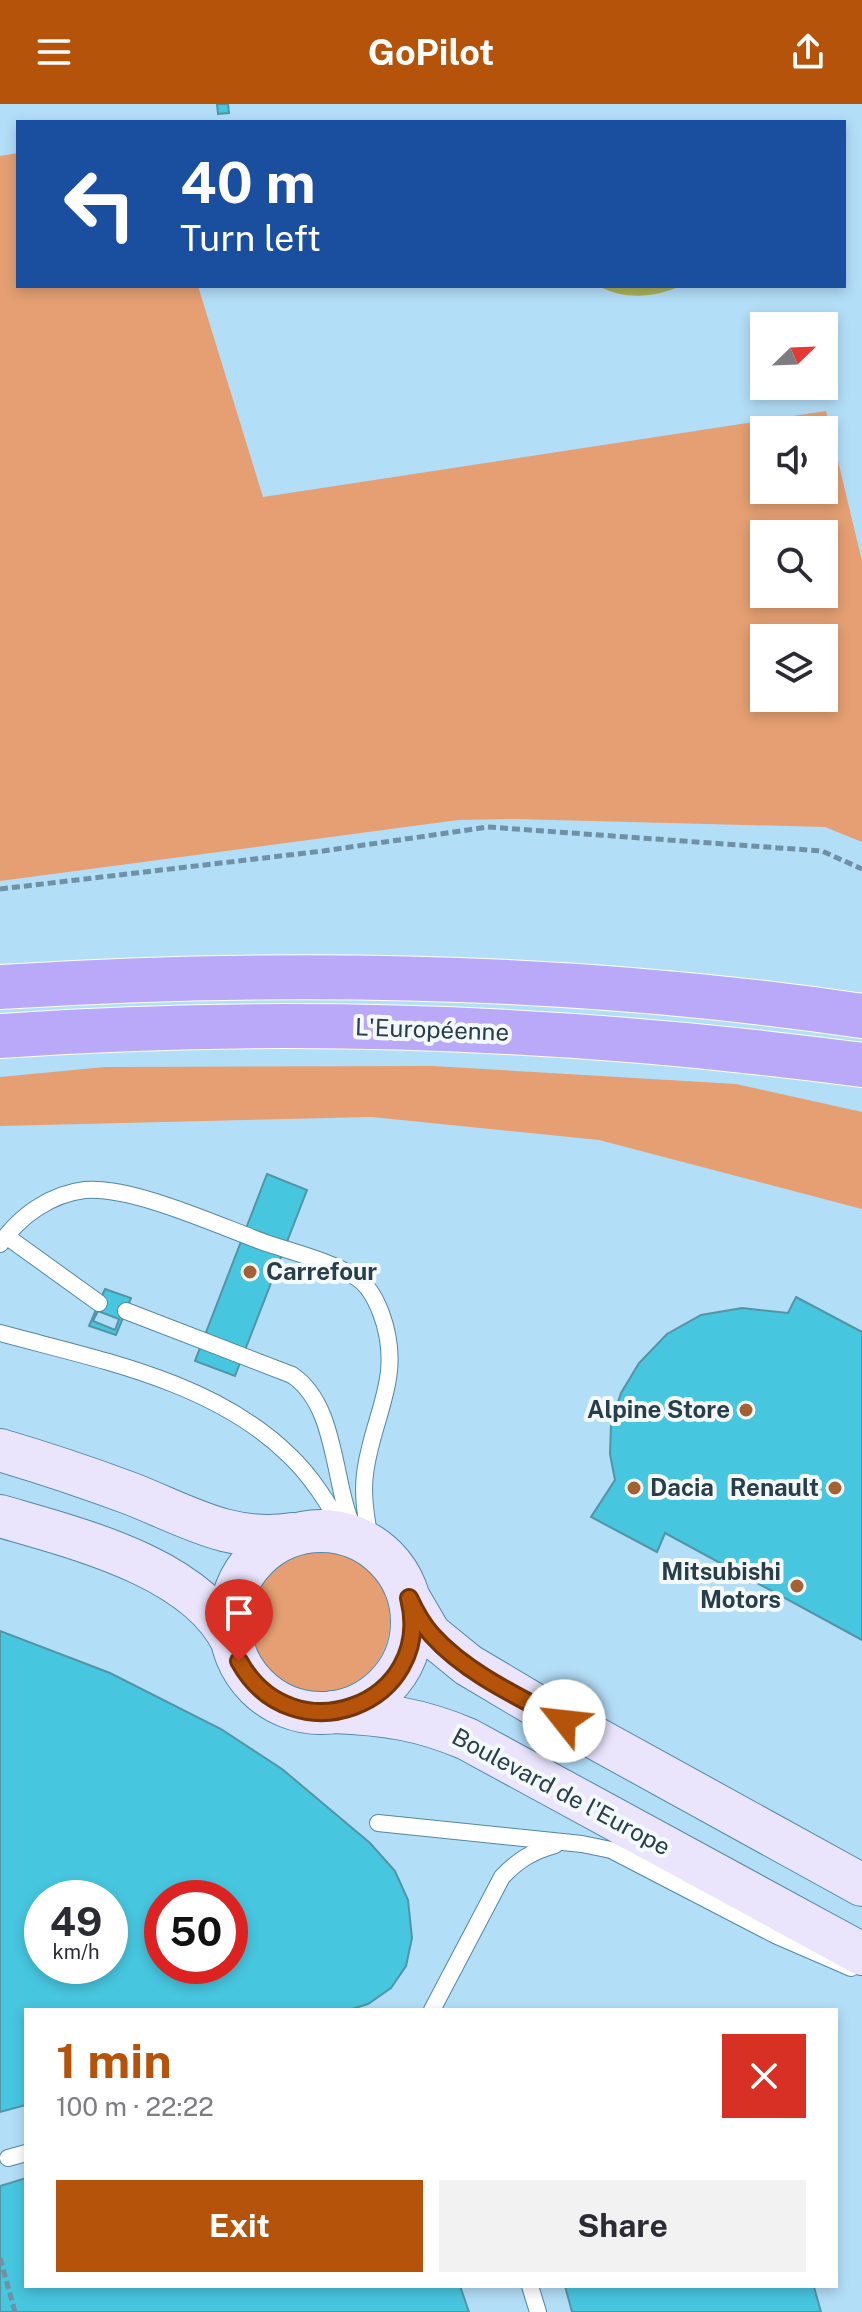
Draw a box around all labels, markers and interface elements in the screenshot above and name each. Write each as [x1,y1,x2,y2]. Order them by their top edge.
icon: menu [32,30,76,74]
icon: share [786,30,830,74]
text: GoPilot [368,31,494,73]
text: 40 m [180,150,316,216]
icon: left [48,152,152,256]
text: Turn left [180,217,321,259]
north arrow [750,312,838,400]
map controls [750,312,838,712]
button: sound [750,416,838,504]
button: search [750,520,838,608]
button: layers [750,624,838,712]
street label: L'Européenne [355,1012,510,1046]
place label: Carrefour [266,1257,377,1285]
marker: Carrefour [241,1263,259,1281]
place label: Alpine Store [587,1395,730,1423]
marker: Alpine Store [737,1401,755,1419]
place label: Dacia [650,1473,714,1501]
place label: Renault [730,1473,819,1501]
marker: Dacia [625,1479,643,1497]
marker: Renault [826,1479,844,1497]
place label: Mitsubishi Motors [661,1557,781,1613]
marker: Mitsubishi Motors [788,1577,806,1595]
pin [205,1579,273,1661]
icon: arrive [217,1591,261,1635]
position arrow [522,1679,606,1763]
street label: Boulevard de l'Europe [448,1722,675,1861]
speed limit sign: 50 [144,1880,248,1984]
text: 49 [50,1898,102,1945]
text: km/h [52,1940,100,1964]
text: 1 min [56,2032,172,2089]
button: close [722,2034,806,2118]
text: 100 m · 22:22 [56,2091,214,2122]
button: Exit [56,2180,423,2272]
button: Share [439,2180,806,2272]

